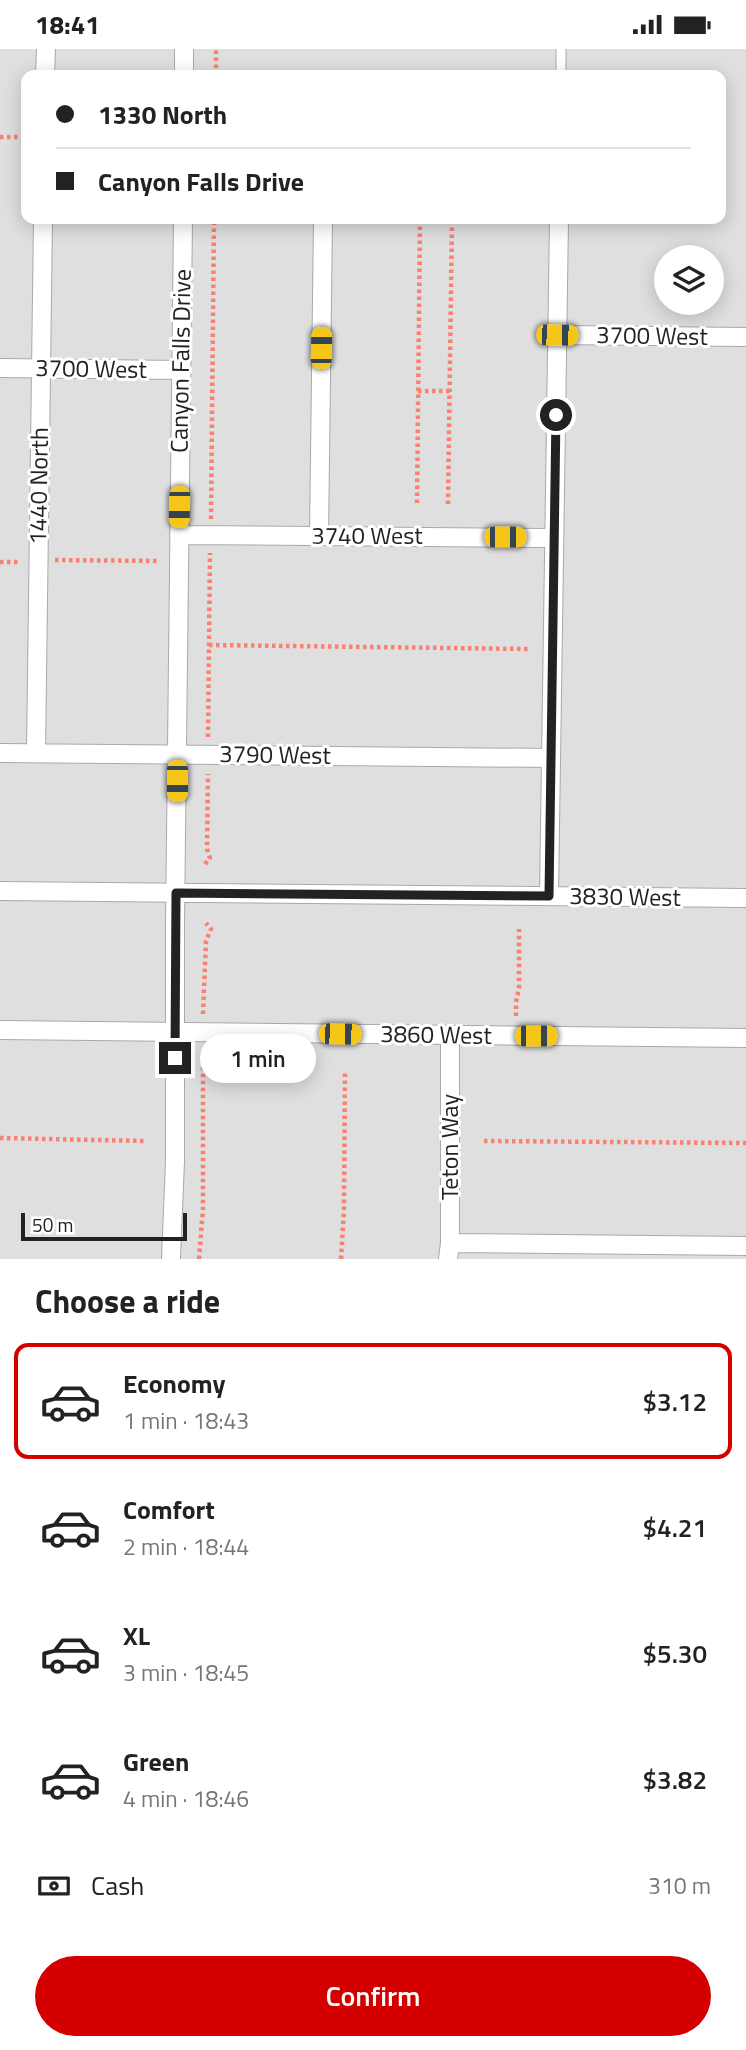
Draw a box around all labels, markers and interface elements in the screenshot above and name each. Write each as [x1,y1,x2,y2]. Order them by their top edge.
text: 18:41 [35,5,100,44]
text: 1330 North [98,95,227,134]
text: Canyon Falls Drive [98,162,304,201]
map controls [654,245,724,315]
button: layers [654,245,724,315]
street label: Canyon Falls Drive [160,269,200,453]
street label: 3700 West [596,316,709,354]
car [536,324,579,346]
car [311,327,332,369]
street label: 3700 West [35,349,148,387]
route start [540,399,572,431]
street label: 1440 North [19,427,57,545]
car [169,486,190,528]
street label: 3740 West [311,517,423,553]
car [485,527,527,548]
street label: 3790 West [219,735,332,773]
car [167,760,188,802]
street label: 3830 West [569,877,682,915]
street label: 3860 West [380,1015,493,1053]
car [319,1023,362,1045]
car [516,1026,558,1047]
callout: 1 min [200,1033,315,1083]
text: 1 min [230,1041,286,1076]
route end [159,1042,191,1074]
street label: Teton Way [431,1094,467,1200]
scale bar [21,1210,187,1242]
text: 50 m [32,1210,73,1239]
text: Choose a ride [35,1277,220,1325]
text: Economy [123,1364,225,1403]
icon: car [39,1370,102,1433]
text: $3.12 [643,1382,707,1421]
text: 1 min · 18:43 [123,1403,249,1438]
text: Comfort [123,1490,215,1529]
icon: car [39,1496,102,1559]
text: $4.21 [643,1508,707,1547]
text: 2 min · 18:44 [123,1529,249,1564]
text: XL [123,1616,150,1655]
icon: car [39,1622,102,1685]
text: $5.30 [643,1634,707,1673]
text: 3 min · 18:45 [123,1655,249,1690]
text: Green [123,1742,189,1781]
icon: car [39,1748,102,1811]
text: $3.82 [643,1760,707,1799]
text: 4 min · 18:46 [123,1781,249,1816]
text: Cash [91,1866,144,1905]
icon: cash [35,1867,73,1905]
text: 310 m [648,1868,711,1903]
button: Confirm [35,1956,711,2036]

